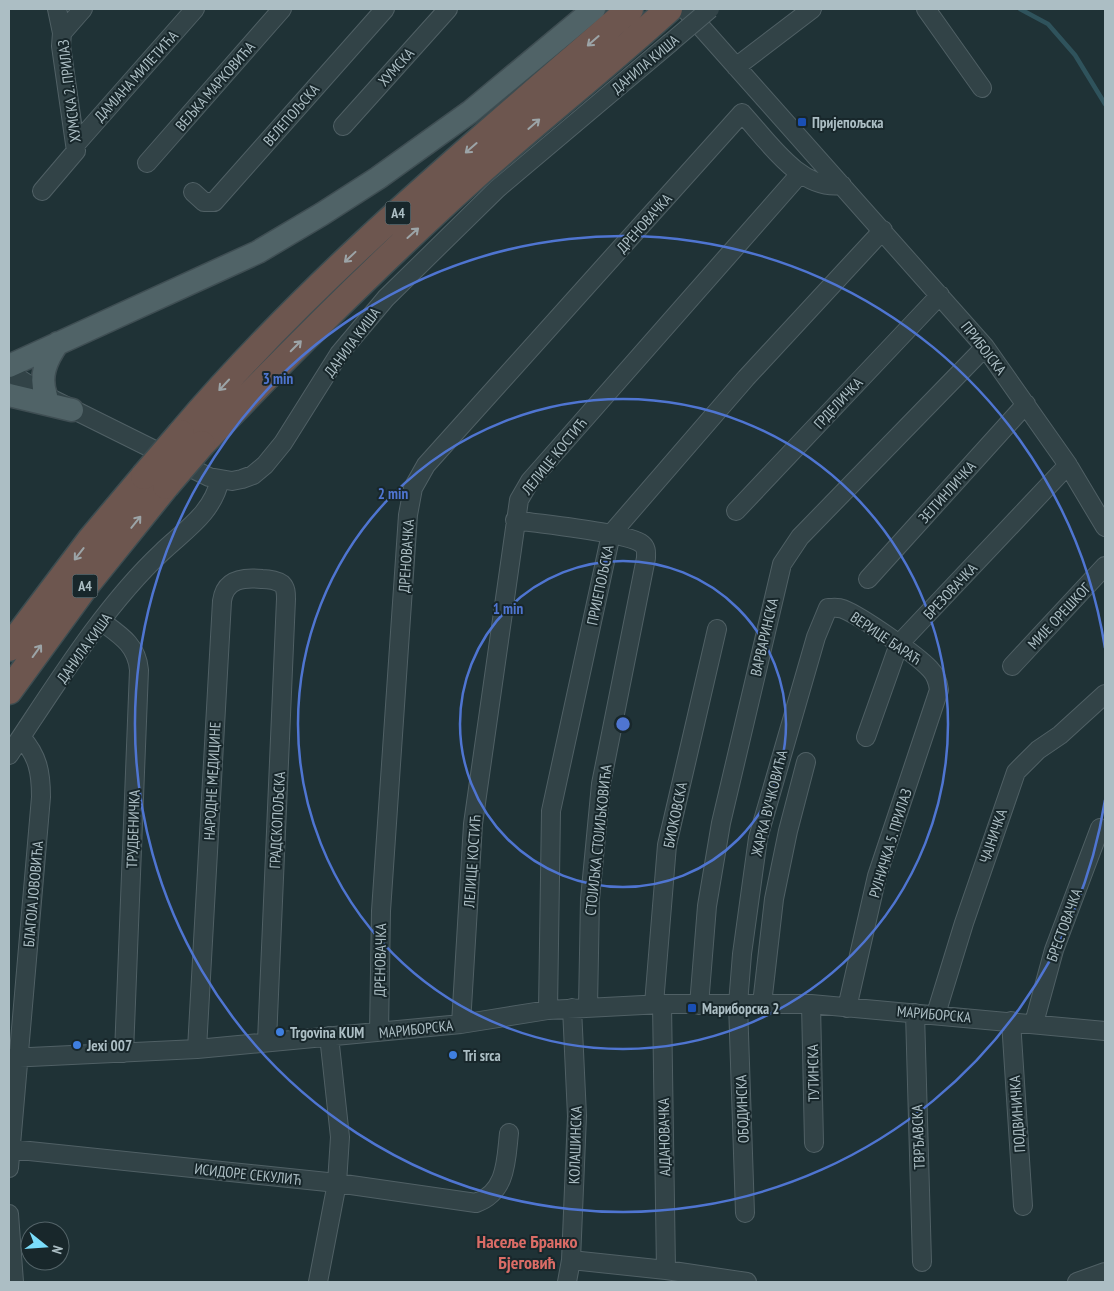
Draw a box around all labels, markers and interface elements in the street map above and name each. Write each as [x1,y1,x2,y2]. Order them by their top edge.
street label: ДАМЈАНА МИЛЕТИЋА [90,26,182,125]
street label: ДАНИЛА КИША [608,30,683,98]
one-way arrow [587,35,600,47]
street label: ВЕЉКА МАРКОВИЋА [171,37,260,135]
street label: ХУМСКА 2. ПРИЛАЗ [53,39,85,143]
street label: ХУМСКА [374,43,419,90]
street label: ВЕЛЕПОЉСКА [259,79,324,150]
place label: Пријепољска [812,113,884,132]
marker: Пријепољска [796,116,808,128]
one-way arrow [527,119,540,130]
one-way arrow [465,142,478,153]
street label: ДРЕНОВАЧКА [612,189,676,257]
road number: A4 [386,202,410,224]
one-way arrow [407,227,420,239]
one-way arrow [344,251,357,263]
street label: ДАНИЛА КИША [320,303,385,380]
street label: ПРИБОЈСКА [957,317,1011,379]
one-way arrow [290,339,302,352]
text: 3 min [263,369,293,388]
street label: ГРДЕЛИЧКА [809,373,867,433]
one-way arrow [218,378,230,391]
street label: ЛЕЛИЦЕ КОСТИЋ [517,414,591,499]
street label: ЗЕЈТИНЛИЧКА [914,456,980,527]
text: 2 min [378,484,408,503]
one-way arrow [131,516,142,529]
street label: ДРЕНОВАЧКА [394,518,418,593]
street label: ПРИЈЕПОЉСКА [582,542,618,627]
one-way arrow [74,547,85,560]
street label: БРЕЗОВАЧКА [919,558,982,623]
road number: A4 [72,574,98,598]
street label: МИЈЕ ОРЕШКОГ [1024,578,1095,653]
street label: ВАРВАРИНСКА [746,595,782,678]
text: 1 min [493,599,523,618]
street label: ВЕРИЦЕ БАРАЋ [847,607,925,669]
street label: ДАНИЛА КИША [52,609,116,687]
one-way arrow [32,644,42,658]
centre of rings [614,715,632,733]
street label: НАРОДНЕ МЕДИЦИНЕ [199,721,225,841]
street label: ЖАРКА ВУЧКОВИЋА [746,747,792,859]
street label: СТОЈИЉКА СТОЈИЉКОВИЋА [581,763,615,916]
street label: ГРАДСКОПОЉСКА [265,770,289,869]
street label: БИОКОВСКА [659,779,691,850]
street label: РУЈНИЧКА 5. ПРИЛАЗ [864,786,916,900]
street label: ТРУДБЕНИЧКА [122,788,144,869]
street label: ЧАЈНИЧКА [975,806,1011,866]
street label: ЛЕЛИЦЕ КОСТИЋ [459,814,485,909]
street label: БЛАГОЈА ЈОВОВИЋА [19,839,47,948]
street label: БРЕСТОВАЧКА [1042,885,1086,964]
street label: ДРЕНОВАЧКА [370,922,390,997]
place label: Мариборска 2 [702,999,780,1018]
street label: МАРИБОРСКА [896,1001,973,1027]
marker: Мариборска 2 [686,1002,698,1014]
street label: МАРИБОРСКА [378,1016,455,1042]
place label: Trgovina KUM [290,1023,364,1042]
marker: Trgovina KUM [274,1026,286,1038]
place label: Jexi 007 [86,1036,132,1055]
marker: Jexi 007 [71,1039,83,1051]
street label: ТУТИНСКА [803,1043,823,1102]
place label: Tri srca [463,1046,501,1065]
marker: Tri srca [447,1049,459,1061]
street label: ОБОДИНСКА [731,1074,753,1144]
street label: ПОДВИНИЧКА [1005,1074,1029,1153]
street label: АЈДАНОВАЧКА [654,1097,674,1176]
street label: ТВРЂАВСКА [907,1103,929,1170]
street label: КОЛАШИНСКА [564,1105,586,1184]
street label: ИСИДОРЕ СЕКУЛИЋ [193,1159,303,1189]
north arrow [20,1221,70,1271]
district label: Насеље Бранко Бјеговић [477,1230,577,1274]
text: N [48,1244,67,1256]

